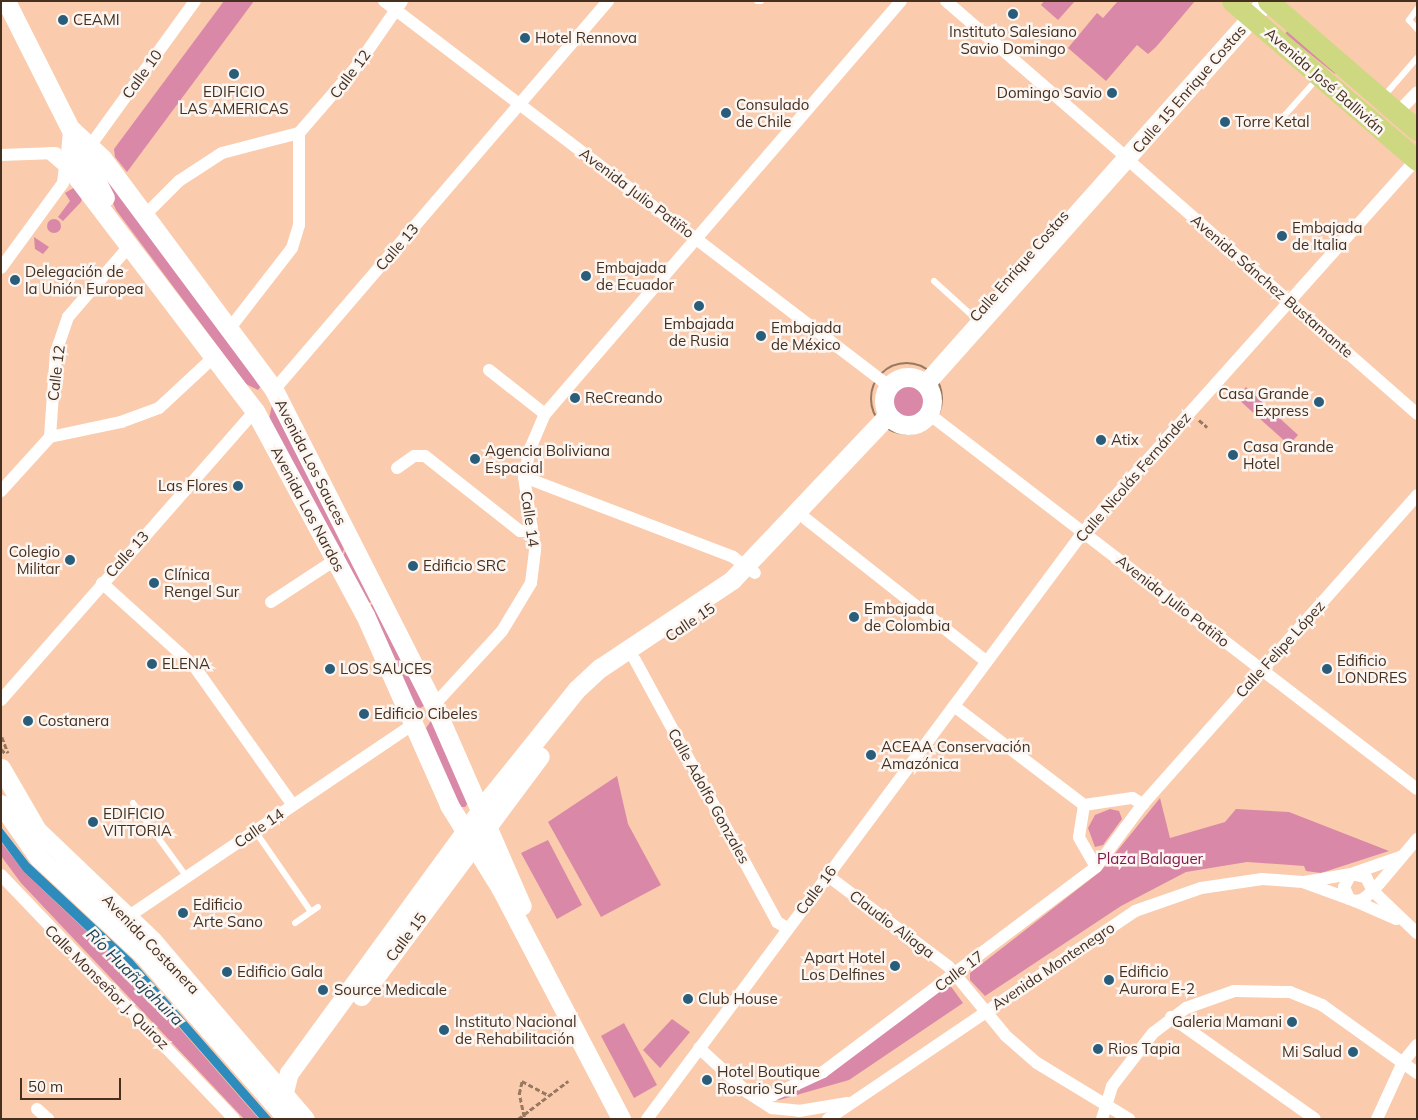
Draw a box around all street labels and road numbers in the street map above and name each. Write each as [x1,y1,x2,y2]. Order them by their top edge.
street label: Calle 15 Enrique Costas [1128,21,1250,157]
street label: Avenida José Ballivián [1261,24,1389,138]
street label: Calle 10 [118,46,166,102]
street label: Calle 12 [326,46,374,102]
street label: Avenida Julio Patiño [576,144,698,242]
street label: Calle Enrique Costas [966,207,1072,325]
street label: Avenida Sánchez Bustamante [1187,211,1357,361]
street label: Calle 13 [372,220,422,274]
street label: Calle 12 [44,344,68,402]
street label: Avenida Los Sauces [271,396,351,528]
street label: Calle Nicolás Fernández [1072,408,1194,546]
street label: Avenida Los Nardos [267,443,349,575]
street label: Calle 14 [517,490,543,548]
street label: Calle 13 [101,527,153,581]
street label: Avenida Julio Patiño [1113,551,1233,651]
street label: Calle Felipe López [1232,597,1328,701]
street label: Calle 15 [662,599,718,645]
street label: Calle Adolfo Gonzales [664,725,754,867]
street label: Calle 14 [231,805,287,851]
street label: Calle 16 [792,862,840,918]
street label: Claudio Aliaga [846,886,938,962]
street label: Avenida Costanera [99,890,203,998]
street label: Calle 15 [382,909,430,965]
street label: Avenida Montenegro [988,918,1118,1014]
street label: Calle Monseñor J. Quiroz [41,921,173,1053]
street label: Calle 17 [931,947,987,995]

